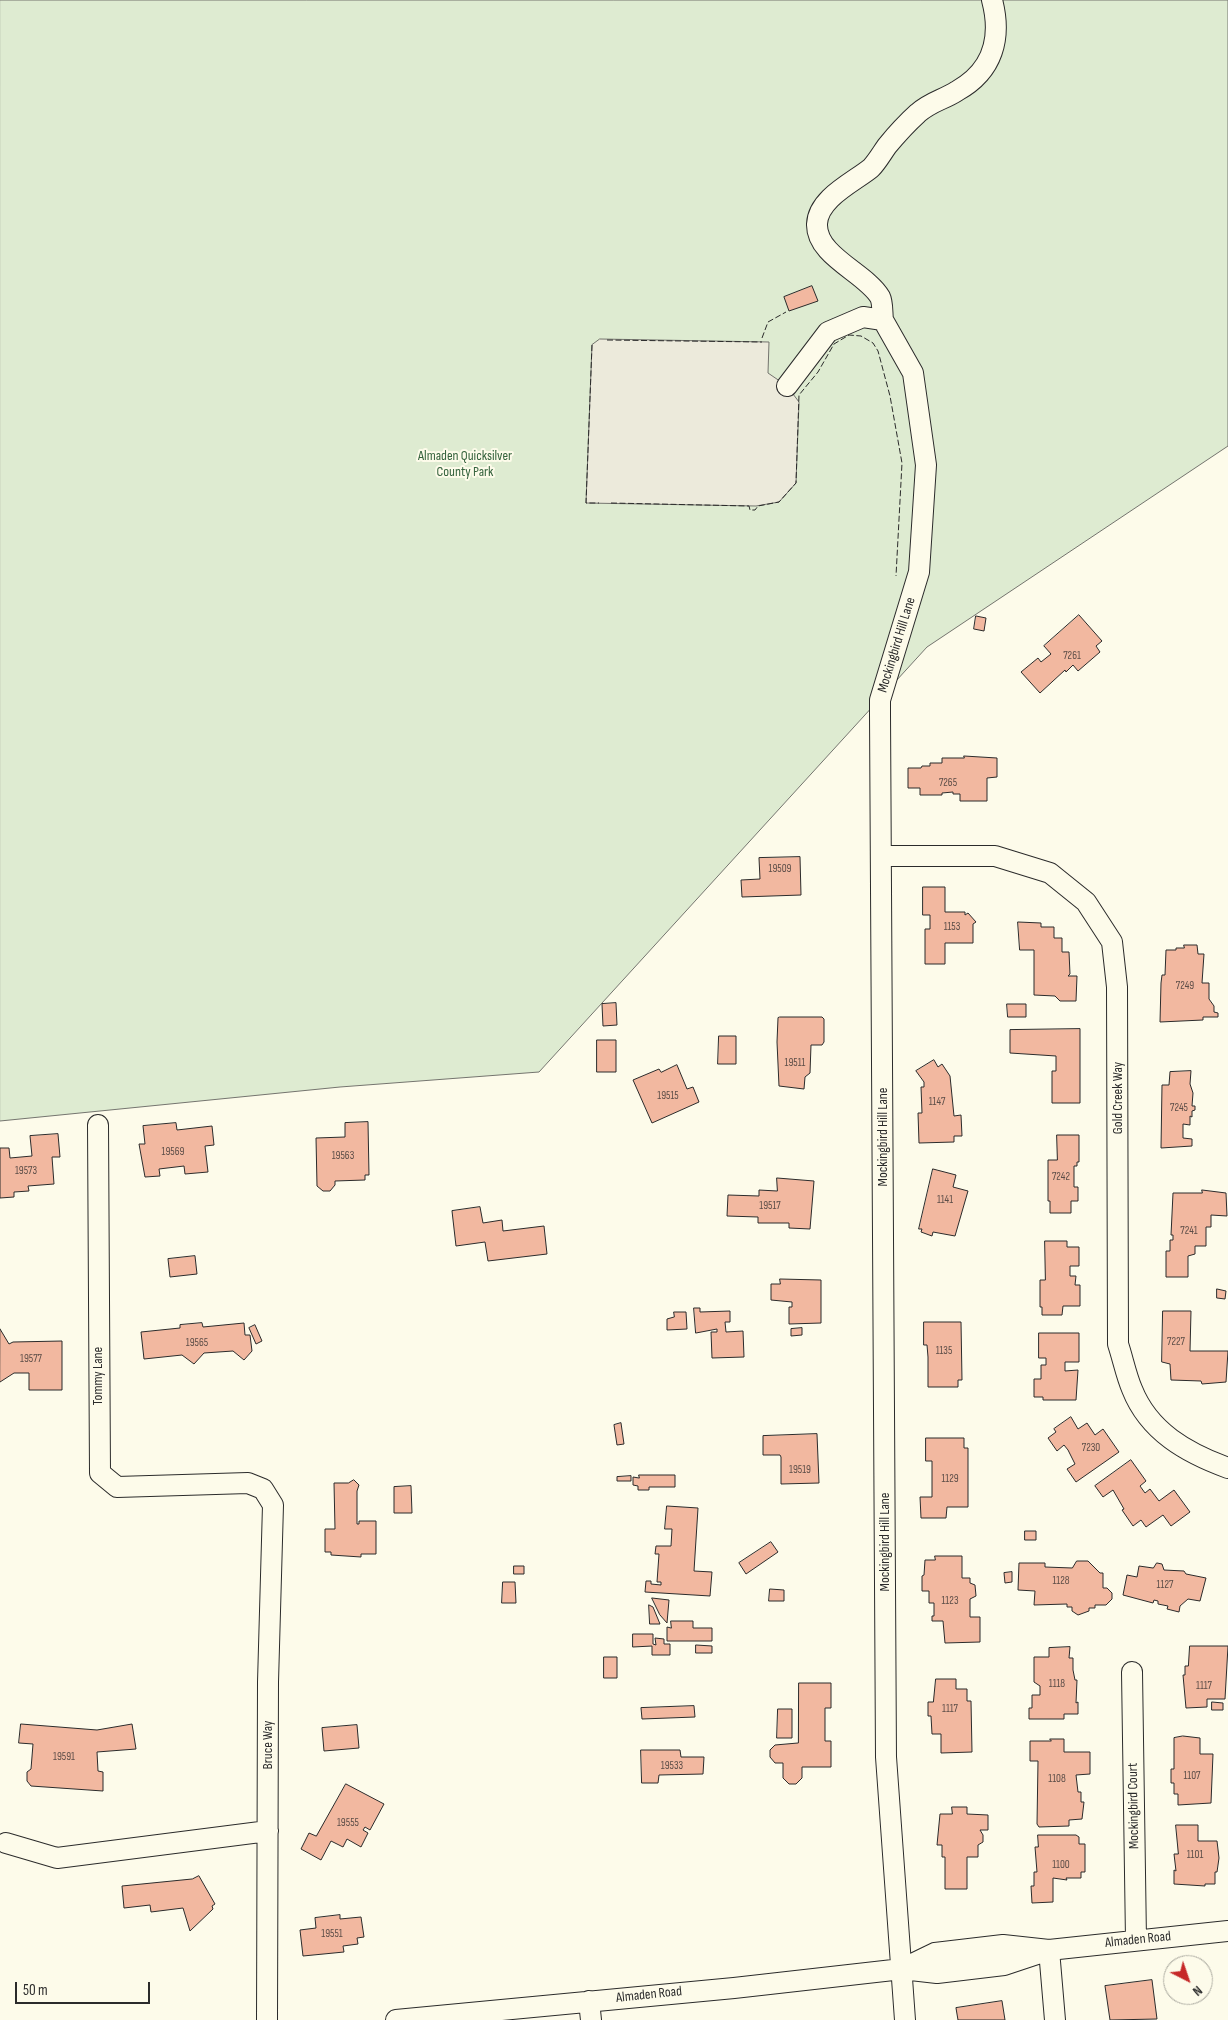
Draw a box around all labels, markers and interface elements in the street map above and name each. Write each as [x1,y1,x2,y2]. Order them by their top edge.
park label: Almaden Quicksilver County Park [418,448,512,481]
street label: Mockingbird Hill Lane [875,595,919,695]
house number: 7261 [1063,649,1081,663]
house number: 7265 [939,776,957,790]
house number: 19509 [769,862,791,876]
house number: 1153 [944,920,960,934]
house number: 7249 [1176,979,1194,993]
house number: 19511 [785,1056,805,1070]
street label: Gold Creek Way [1110,1062,1126,1134]
street label: Mockingbird Hill Lane [875,1088,891,1186]
house number: 19515 [657,1089,679,1103]
house number: 1147 [929,1095,945,1109]
house number: 7245 [1170,1101,1188,1115]
house number: 19569 [162,1145,184,1159]
house number: 19563 [332,1149,354,1163]
house number: 19573 [15,1164,37,1178]
house number: 7242 [1052,1170,1070,1184]
house number: 1141 [937,1193,953,1207]
house number: 19517 [759,1199,781,1213]
house number: 7241 [1180,1224,1198,1238]
house number: 7227 [1167,1335,1185,1349]
house number: 19565 [186,1336,208,1350]
house number: 1135 [936,1344,952,1358]
street label: Tommy Lane [90,1347,106,1405]
house number: 19577 [20,1352,42,1366]
house number: 7230 [1082,1441,1100,1455]
house number: 19519 [789,1463,811,1477]
house number: 1129 [941,1472,959,1486]
street label: Mockingbird Hill Lane [877,1493,893,1591]
house number: 1128 [1052,1574,1070,1588]
house number: 1127 [1157,1578,1173,1592]
house number: 1123 [942,1594,958,1608]
house number: 1118 [1049,1677,1065,1691]
house number: 1117 [1196,1679,1212,1693]
house number: 1117 [942,1702,958,1716]
street label: Bruce Way [260,1721,276,1769]
house number: 19591 [53,1750,75,1764]
house number: 19533 [661,1759,683,1773]
street label: Mockingbird Court [1125,1763,1143,1849]
house number: 1107 [1184,1769,1200,1783]
house number: 1108 [1048,1772,1066,1786]
house number: 19555 [337,1816,359,1830]
house number: 1101 [1187,1848,1203,1862]
house number: 1100 [1052,1858,1070,1872]
house number: 19551 [321,1927,343,1941]
street label: Almaden Road [1104,1928,1172,1952]
north arrow [1163,1955,1213,2005]
scale bar [18,1972,152,2004]
text: 50 m [23,1981,48,2000]
text: N [1189,1982,1206,2000]
street label: Almaden Road [615,1983,683,2007]

